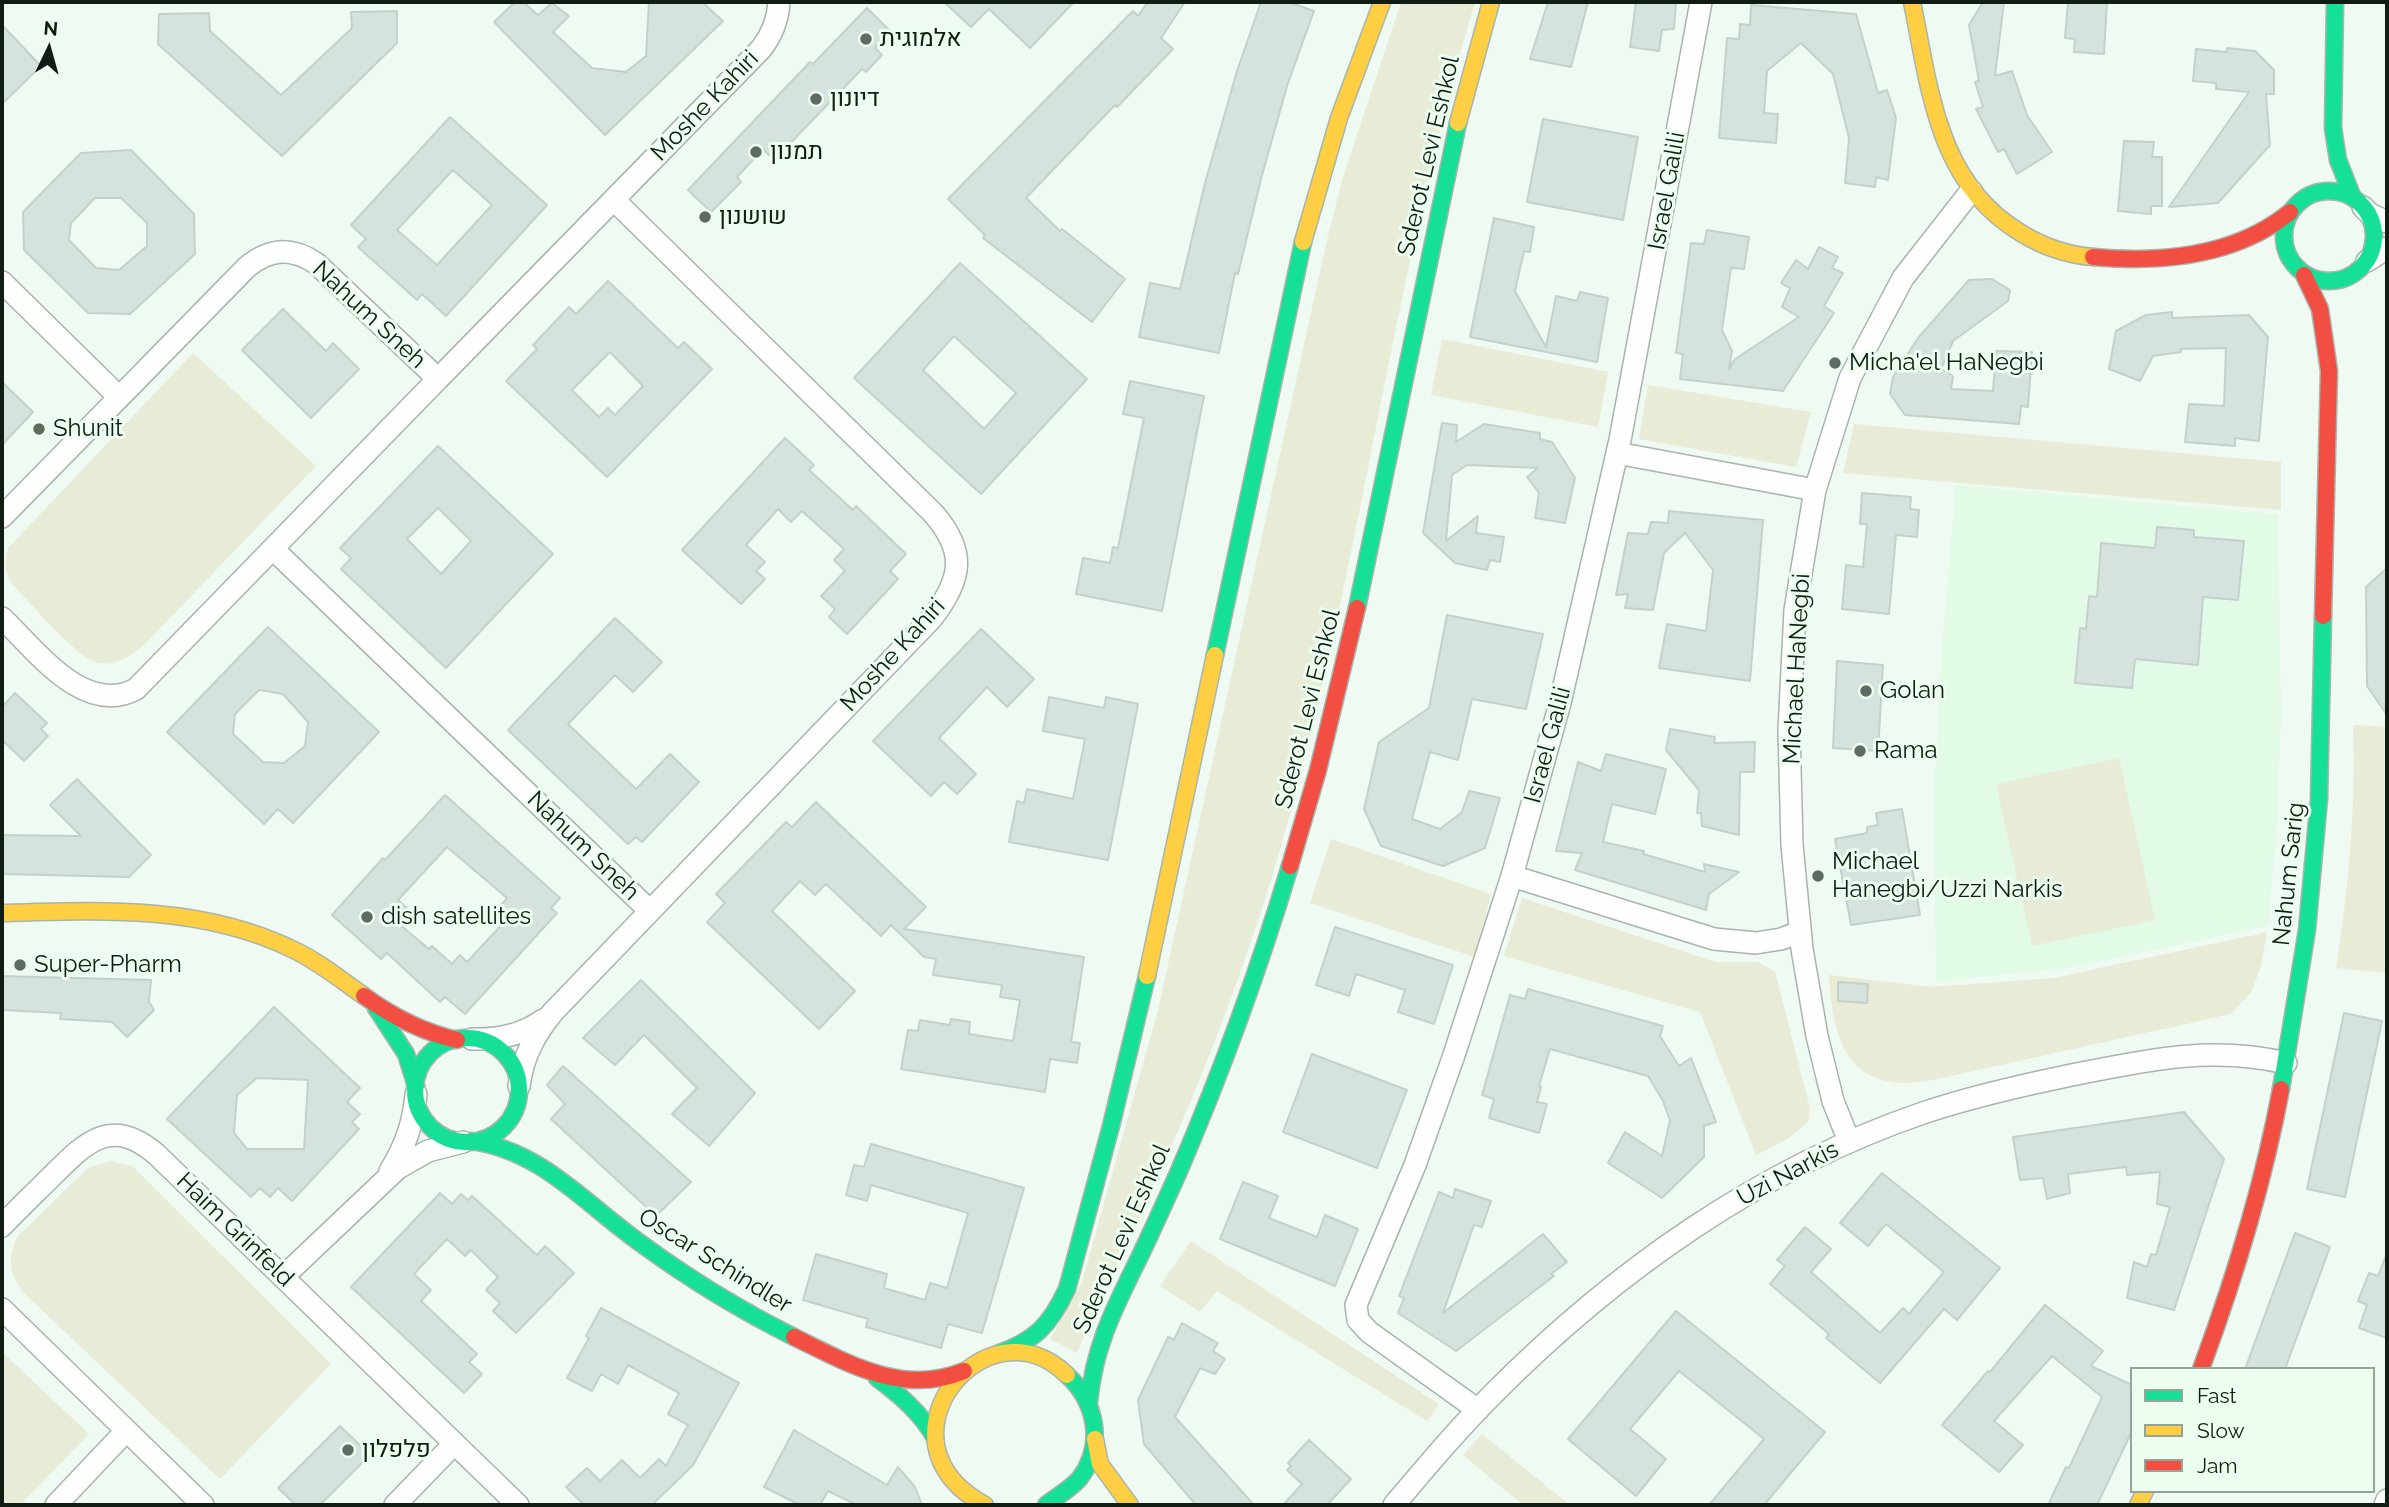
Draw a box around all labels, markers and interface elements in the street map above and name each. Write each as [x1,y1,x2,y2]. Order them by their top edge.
north arrow [14,14,84,84]
text: N [43,16,59,40]
place label: אלמוגית [880,25,962,53]
marker: אלמוגית [858,31,874,47]
street label: Moshe Kahiri [645,45,765,167]
street label: Sderot Levi Eshkol [1392,53,1466,259]
place label: דיונון [830,85,880,113]
marker: דיונון [808,91,824,107]
street label: Israel Galili [1642,130,1692,252]
place label: תמנון [770,138,823,166]
marker: תמנון [748,144,764,160]
place label: שושנון [719,203,787,231]
marker: שושנון [697,209,713,225]
street label: Nahum Sneh [306,255,432,375]
place label: Micha'el HaNegbi [1849,349,2044,377]
marker: Micha'el HaNegbi [1827,355,1843,371]
place label: Shunit [53,415,123,443]
marker: Shunit [31,421,47,437]
street label: Michael HaNegbi [1778,573,1816,765]
street label: Moshe Kahiri [835,592,951,718]
street label: Sderot Levi Eshkol [1269,606,1347,812]
place label: Golan [1880,677,1945,705]
marker: Golan [1858,683,1874,699]
street label: Israel Galili [1519,684,1577,806]
place label: Rama [1874,737,1938,765]
marker: Rama [1852,743,1868,759]
street label: Nahum Sneh [521,785,645,907]
street label: Nahum Sarig [2267,801,2311,947]
place label: Michael Hanegbi/Uzzi Narkis [1832,848,2063,904]
marker: Michael Hanegbi/Uzzi Narkis [1810,868,1826,884]
place label: dish satellites [381,903,531,931]
marker: dish satellites [359,909,375,925]
place label: Super-Pharm [34,951,182,979]
marker: Super-Pharm [12,957,28,973]
street label: Uzi Narkis [1732,1135,1844,1213]
street label: Sderot Levi Eshkol [1067,1140,1177,1338]
street label: Haim Grinfeld [170,1167,300,1293]
street label: Oscar Schindler [633,1202,797,1320]
legend [2130,1367,2375,1493]
text: Fast [2197,1383,2237,1408]
text: Slow [2197,1418,2245,1443]
place label: פלפלון [362,1436,431,1464]
marker: פלפלון [340,1442,356,1458]
text: Jam [2197,1453,2238,1478]

